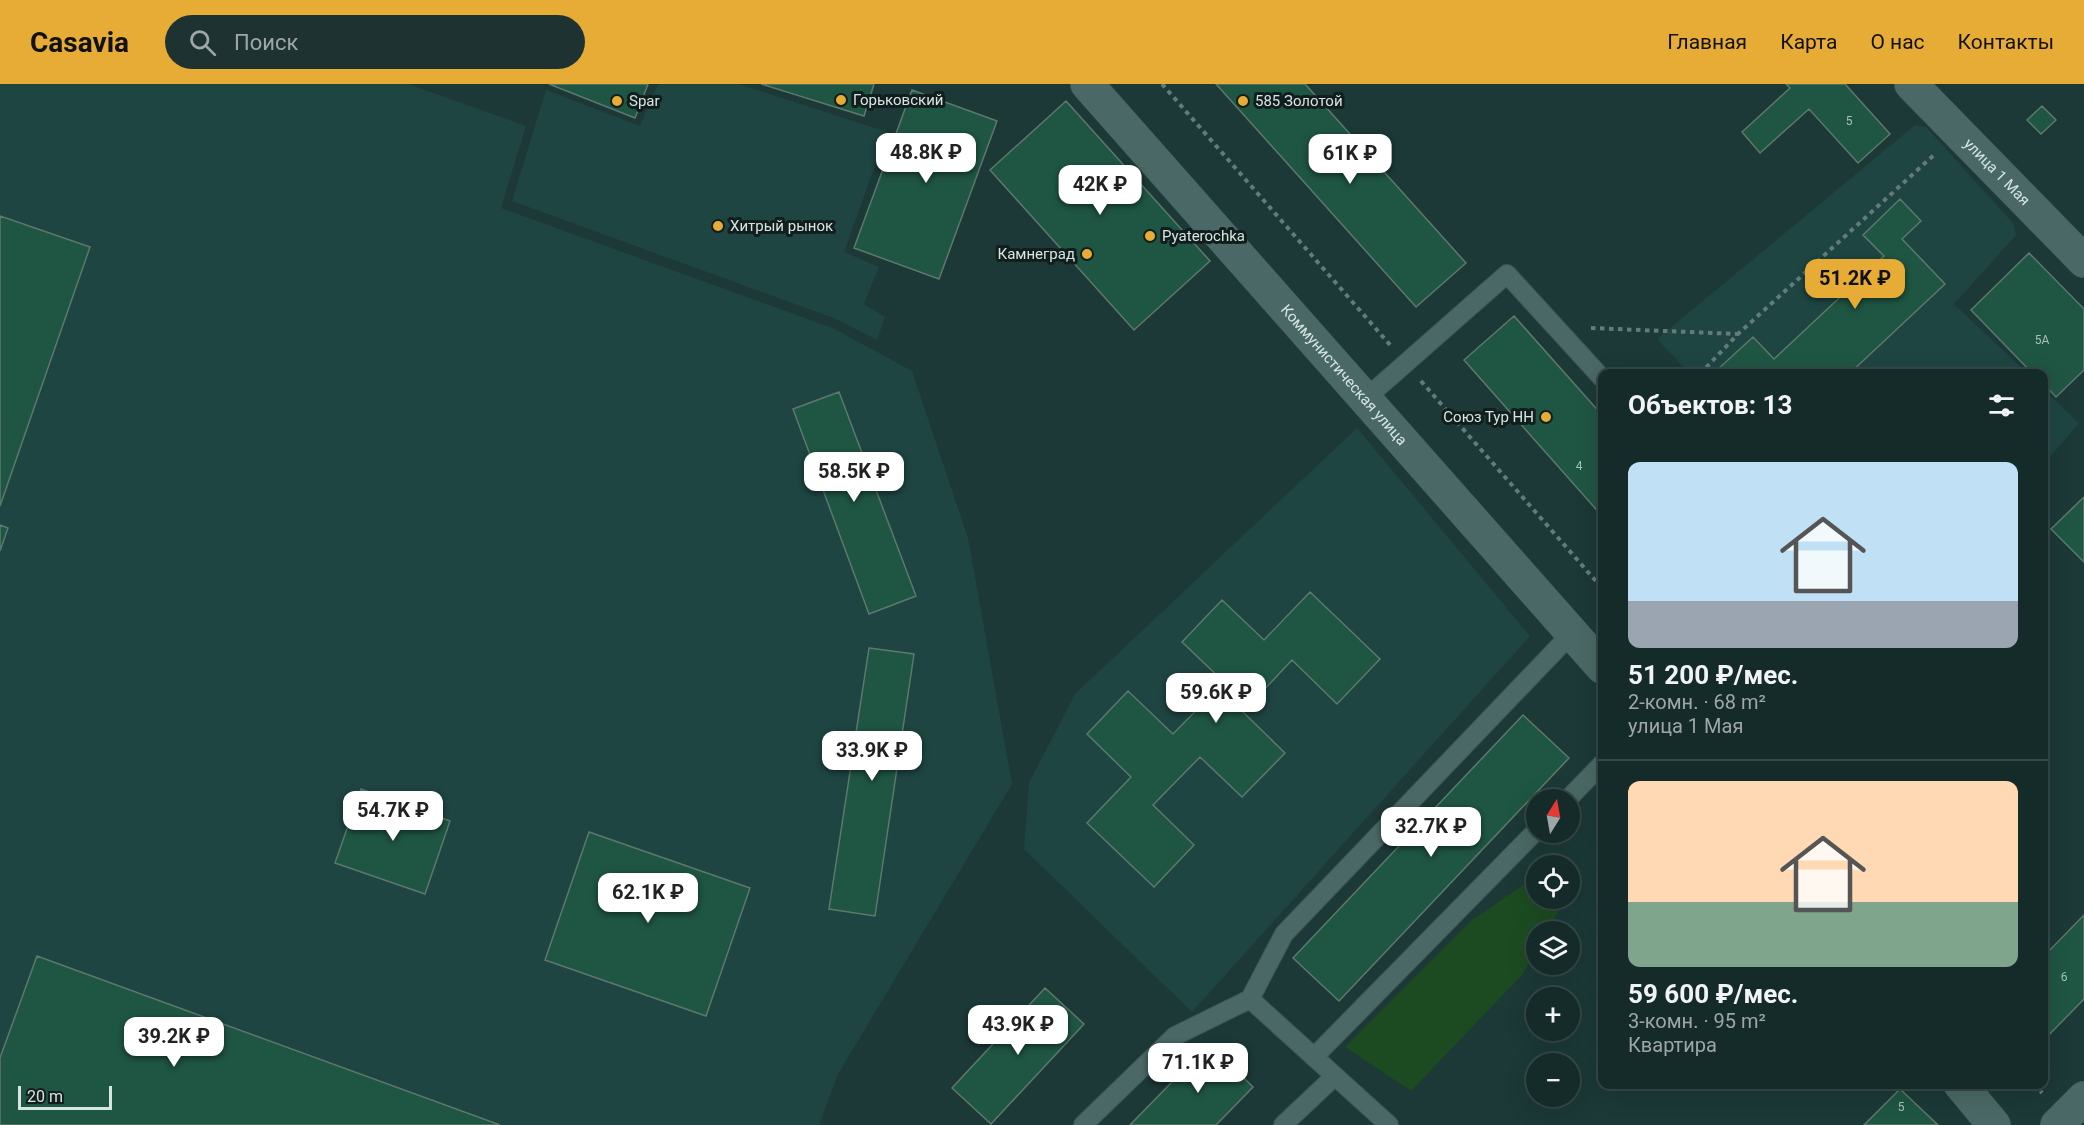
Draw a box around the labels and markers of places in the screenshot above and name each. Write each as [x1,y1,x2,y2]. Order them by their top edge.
place label: Горьковский [853,91,943,109]
place label: Spar [629,92,660,110]
place label: 585 Золотой [1255,92,1343,110]
marker: Горьковский [834,93,848,107]
marker: Spar [610,94,624,108]
marker: 585 Золотой [1236,94,1250,108]
pin: 48.8K ₽ [871,133,981,184]
pin: 61K ₽ [1308,134,1392,185]
pin: 42K ₽ [1058,165,1142,216]
place label: Хитрый рынок [730,217,833,235]
marker: Хитрый рынок [711,219,725,233]
place label: Pyaterochka [1162,227,1245,245]
marker: Pyaterochka [1143,229,1157,243]
place label: Камнеград [998,245,1075,263]
marker: Камнеград [1080,247,1094,261]
pin: 51.2K ₽ [1800,259,1910,310]
place label: Союз Тур НН [1443,408,1534,426]
marker: Союз Тур НН [1539,410,1553,424]
pin: 58.5K ₽ [799,452,909,503]
pin: 59.6K ₽ [1161,673,1271,724]
pin: 33.9K ₽ [817,731,927,782]
pin: 54.7K ₽ [338,791,448,842]
pin: 32.7K ₽ [1376,807,1486,858]
pin: 62.1K ₽ [593,873,703,924]
pin: 43.9K ₽ [963,1005,1073,1056]
pin: 39.2K ₽ [119,1017,229,1068]
pin: 71.1K ₽ [1143,1043,1253,1094]

